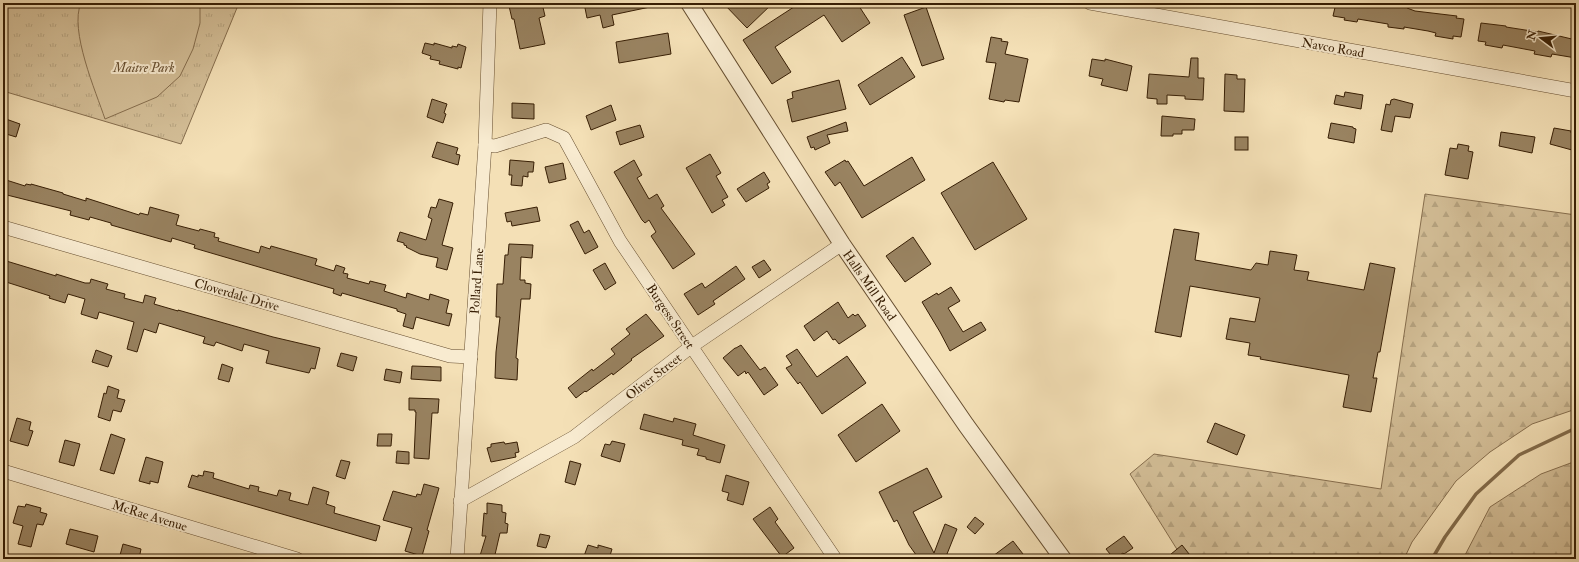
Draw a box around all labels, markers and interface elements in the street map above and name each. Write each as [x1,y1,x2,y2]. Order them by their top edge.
north arrow [1521,18,1561,58]
text: N [1524,28,1540,43]
street label: Navco Road [1300,35,1366,61]
park label: Maitre Park [112,60,175,76]
street label: Pollard Lane [467,247,487,315]
street label: Halls Mill Road [839,247,900,324]
street label: Cloverdale Drive [192,275,282,315]
street label: Burgess Street [643,281,698,352]
street label: Oliver Street [622,350,685,404]
street label: McRae Avenue [110,497,190,535]

